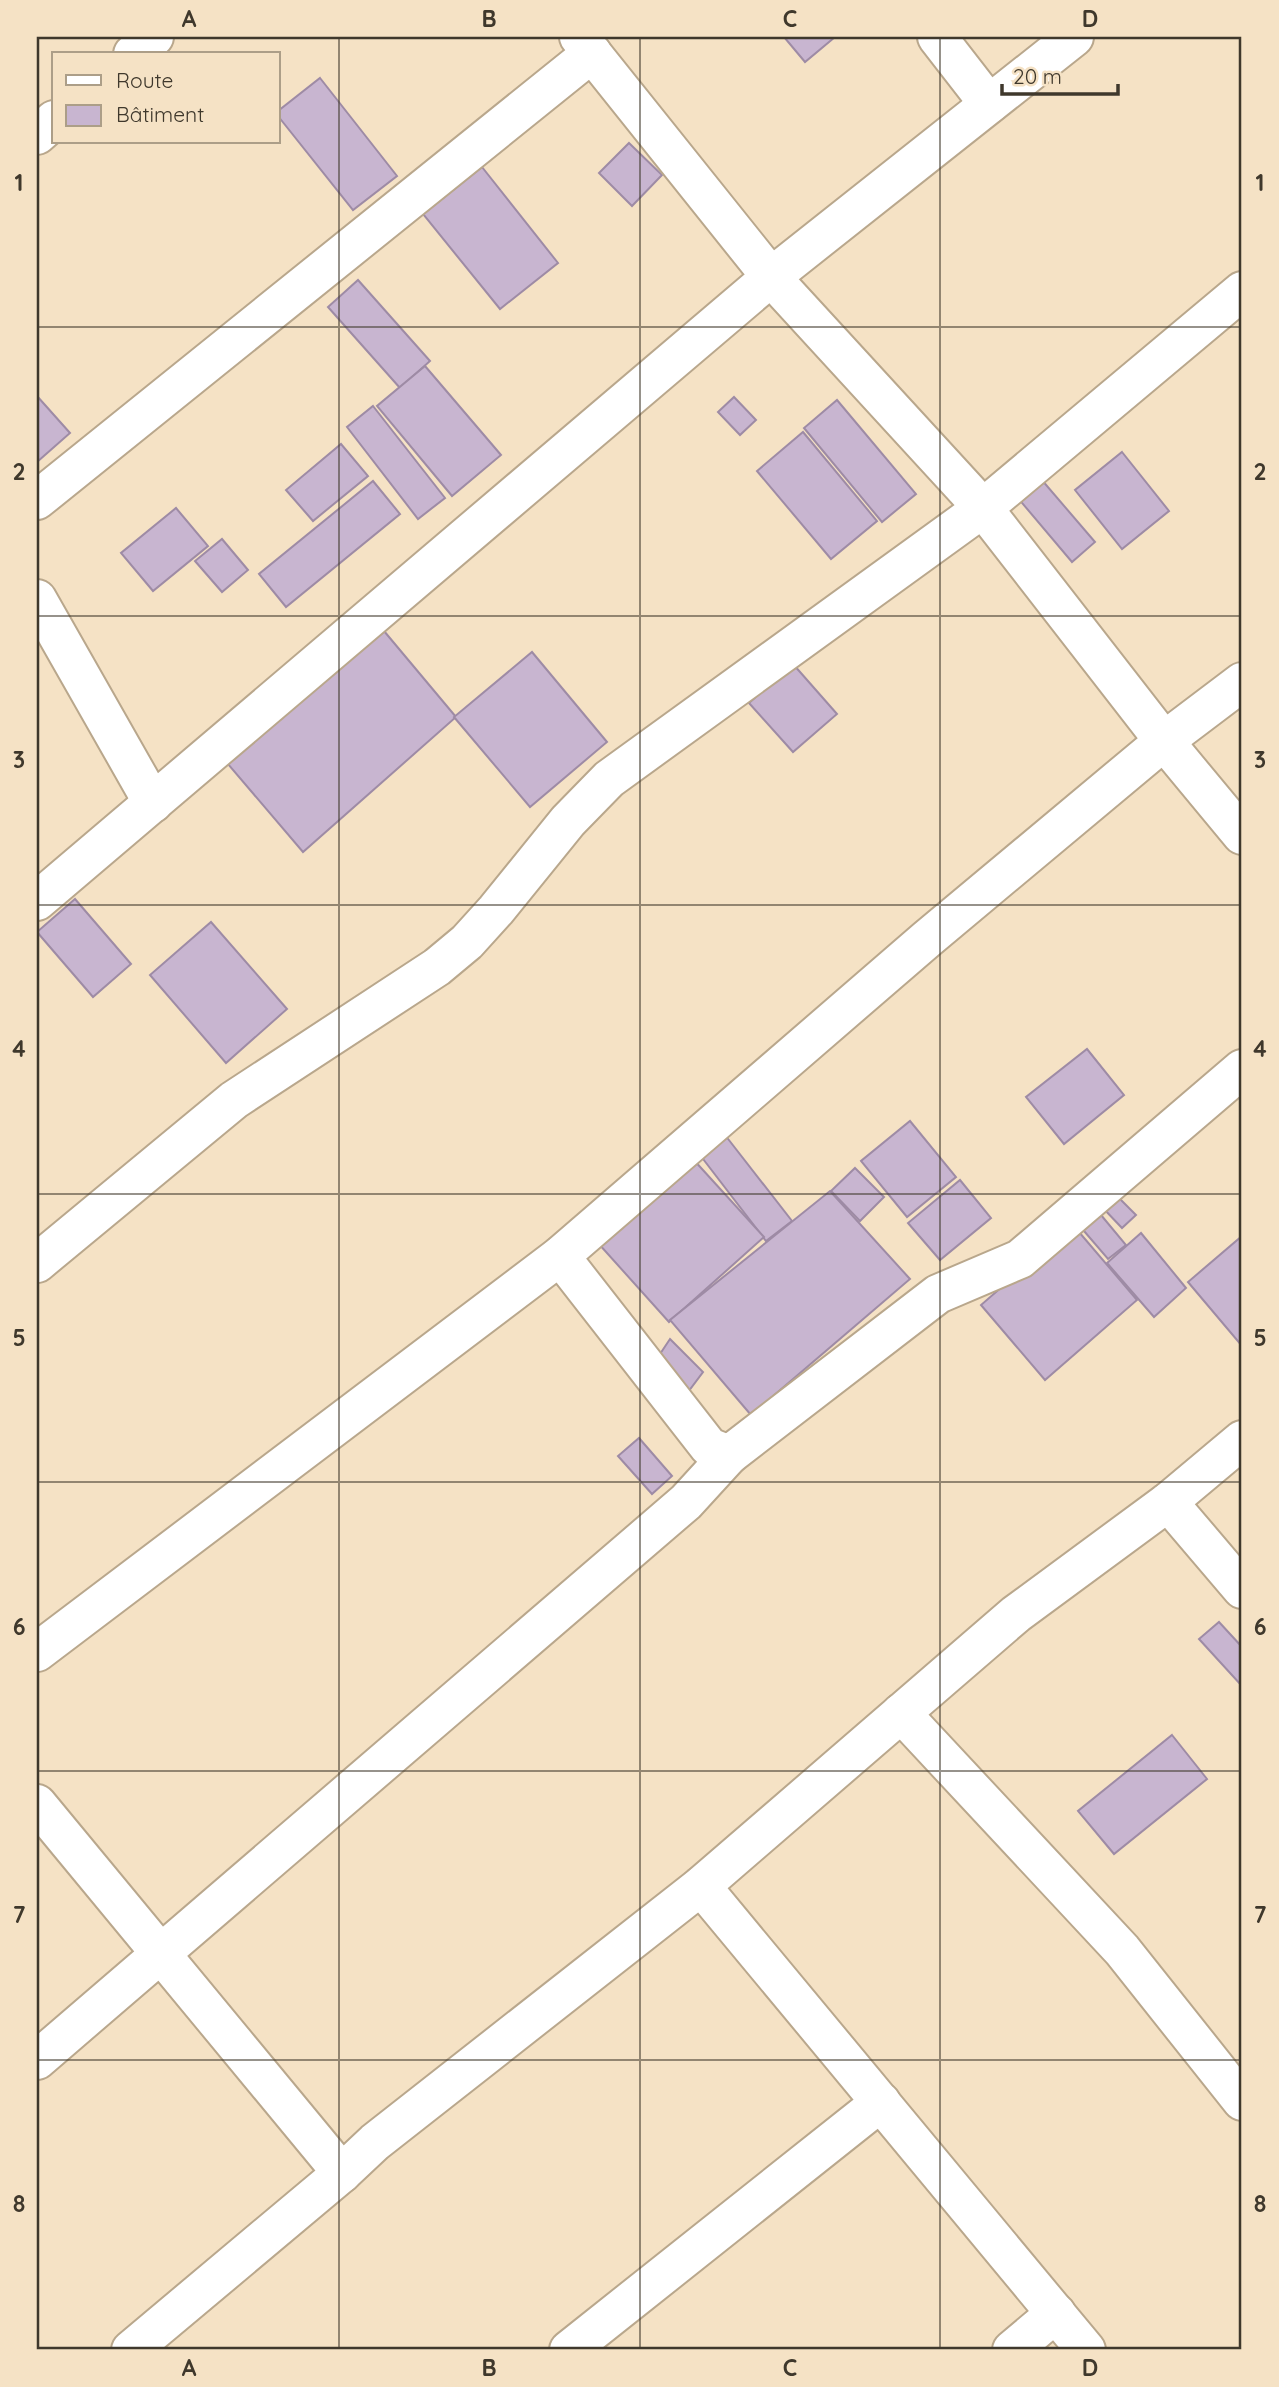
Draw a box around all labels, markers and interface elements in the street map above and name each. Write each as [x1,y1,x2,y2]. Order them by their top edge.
text: A [182,4,197,33]
text: B [481,4,497,33]
text: C [783,4,797,33]
text: D [1082,4,1098,33]
legend [52,52,280,144]
scale bar [1002,52,1118,96]
text: 20 m [1013,63,1062,89]
text: Route [116,67,173,93]
text: Bâtiment [116,101,204,127]
text: 1 [15,168,23,197]
text: 1 [1256,168,1264,197]
text: 2 [12,457,26,486]
text: 2 [1253,457,1267,486]
text: 3 [13,745,25,774]
text: 3 [1254,745,1266,774]
text: 4 [12,1034,26,1063]
text: 4 [1253,1034,1267,1063]
text: 5 [12,1323,26,1352]
text: 5 [1253,1323,1267,1352]
text: 6 [13,1612,25,1641]
text: 6 [1254,1612,1266,1641]
text: 7 [13,1900,26,1929]
text: 7 [1254,1900,1267,1929]
text: 8 [13,2189,25,2218]
text: 8 [1254,2189,1266,2218]
text: A [182,2353,197,2382]
text: B [481,2353,497,2382]
text: C [783,2353,797,2382]
text: D [1082,2353,1098,2382]

